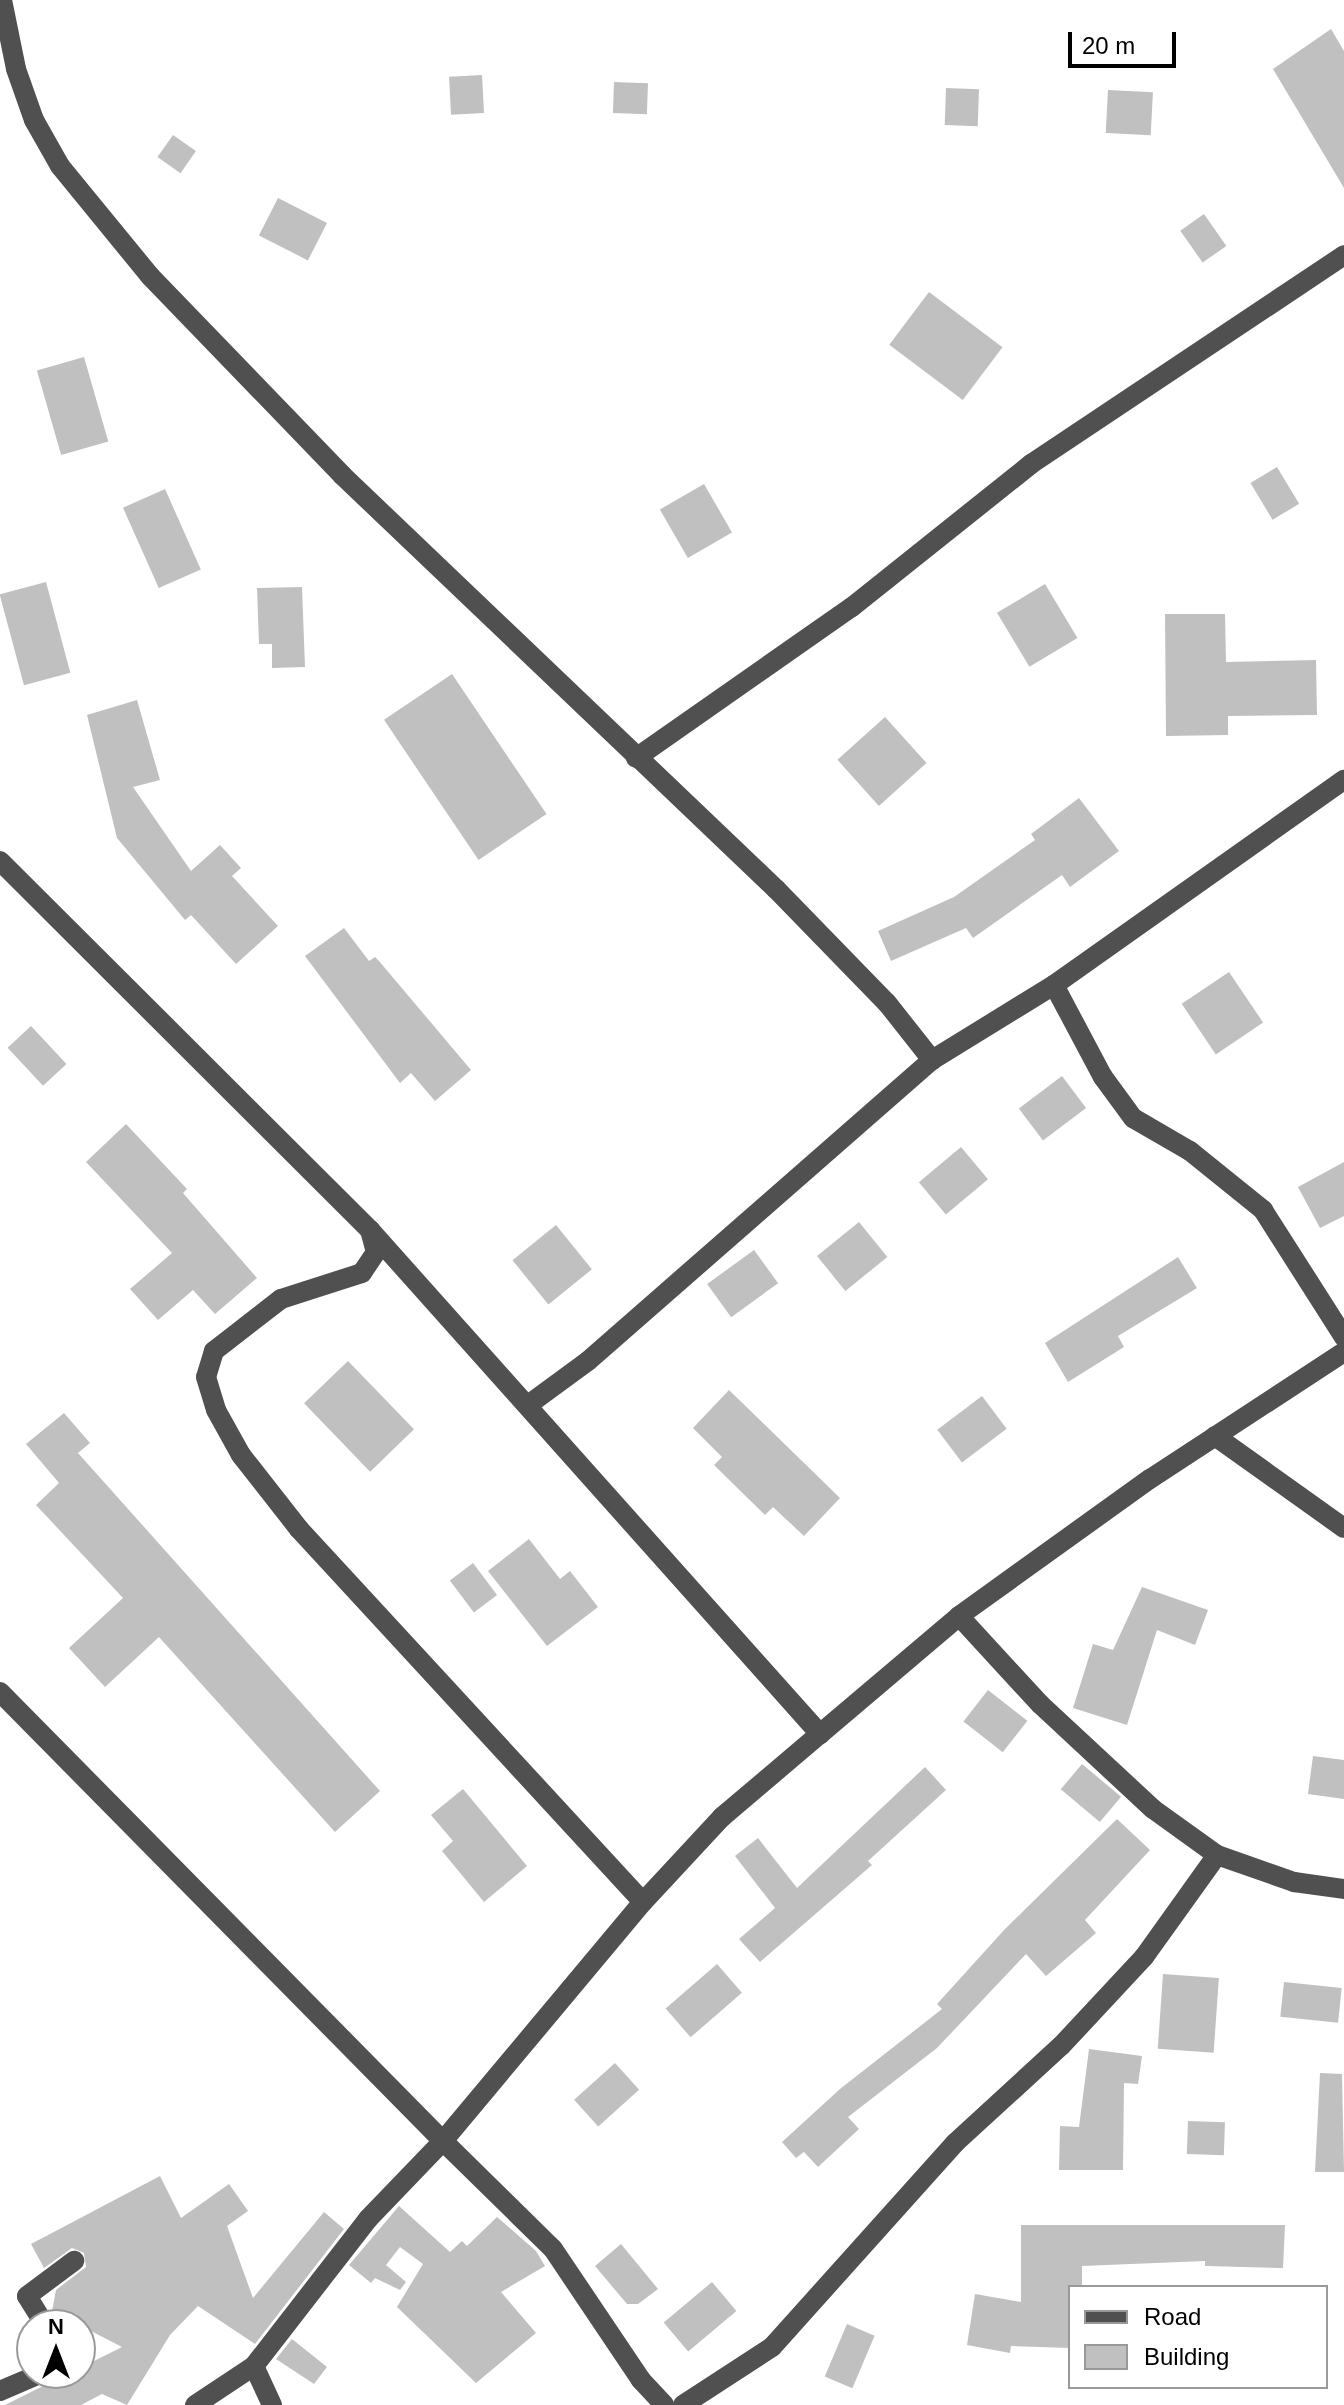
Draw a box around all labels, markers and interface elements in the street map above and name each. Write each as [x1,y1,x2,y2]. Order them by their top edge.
scale bar [1072,16,1180,66]
text: 20 m [1082,32,1135,59]
legend [1068,2285,1328,2389]
text: Road [1144,2303,1201,2330]
north arrow [16,2309,96,2389]
text: N [48,2314,64,2339]
text: Building [1144,2343,1229,2370]

